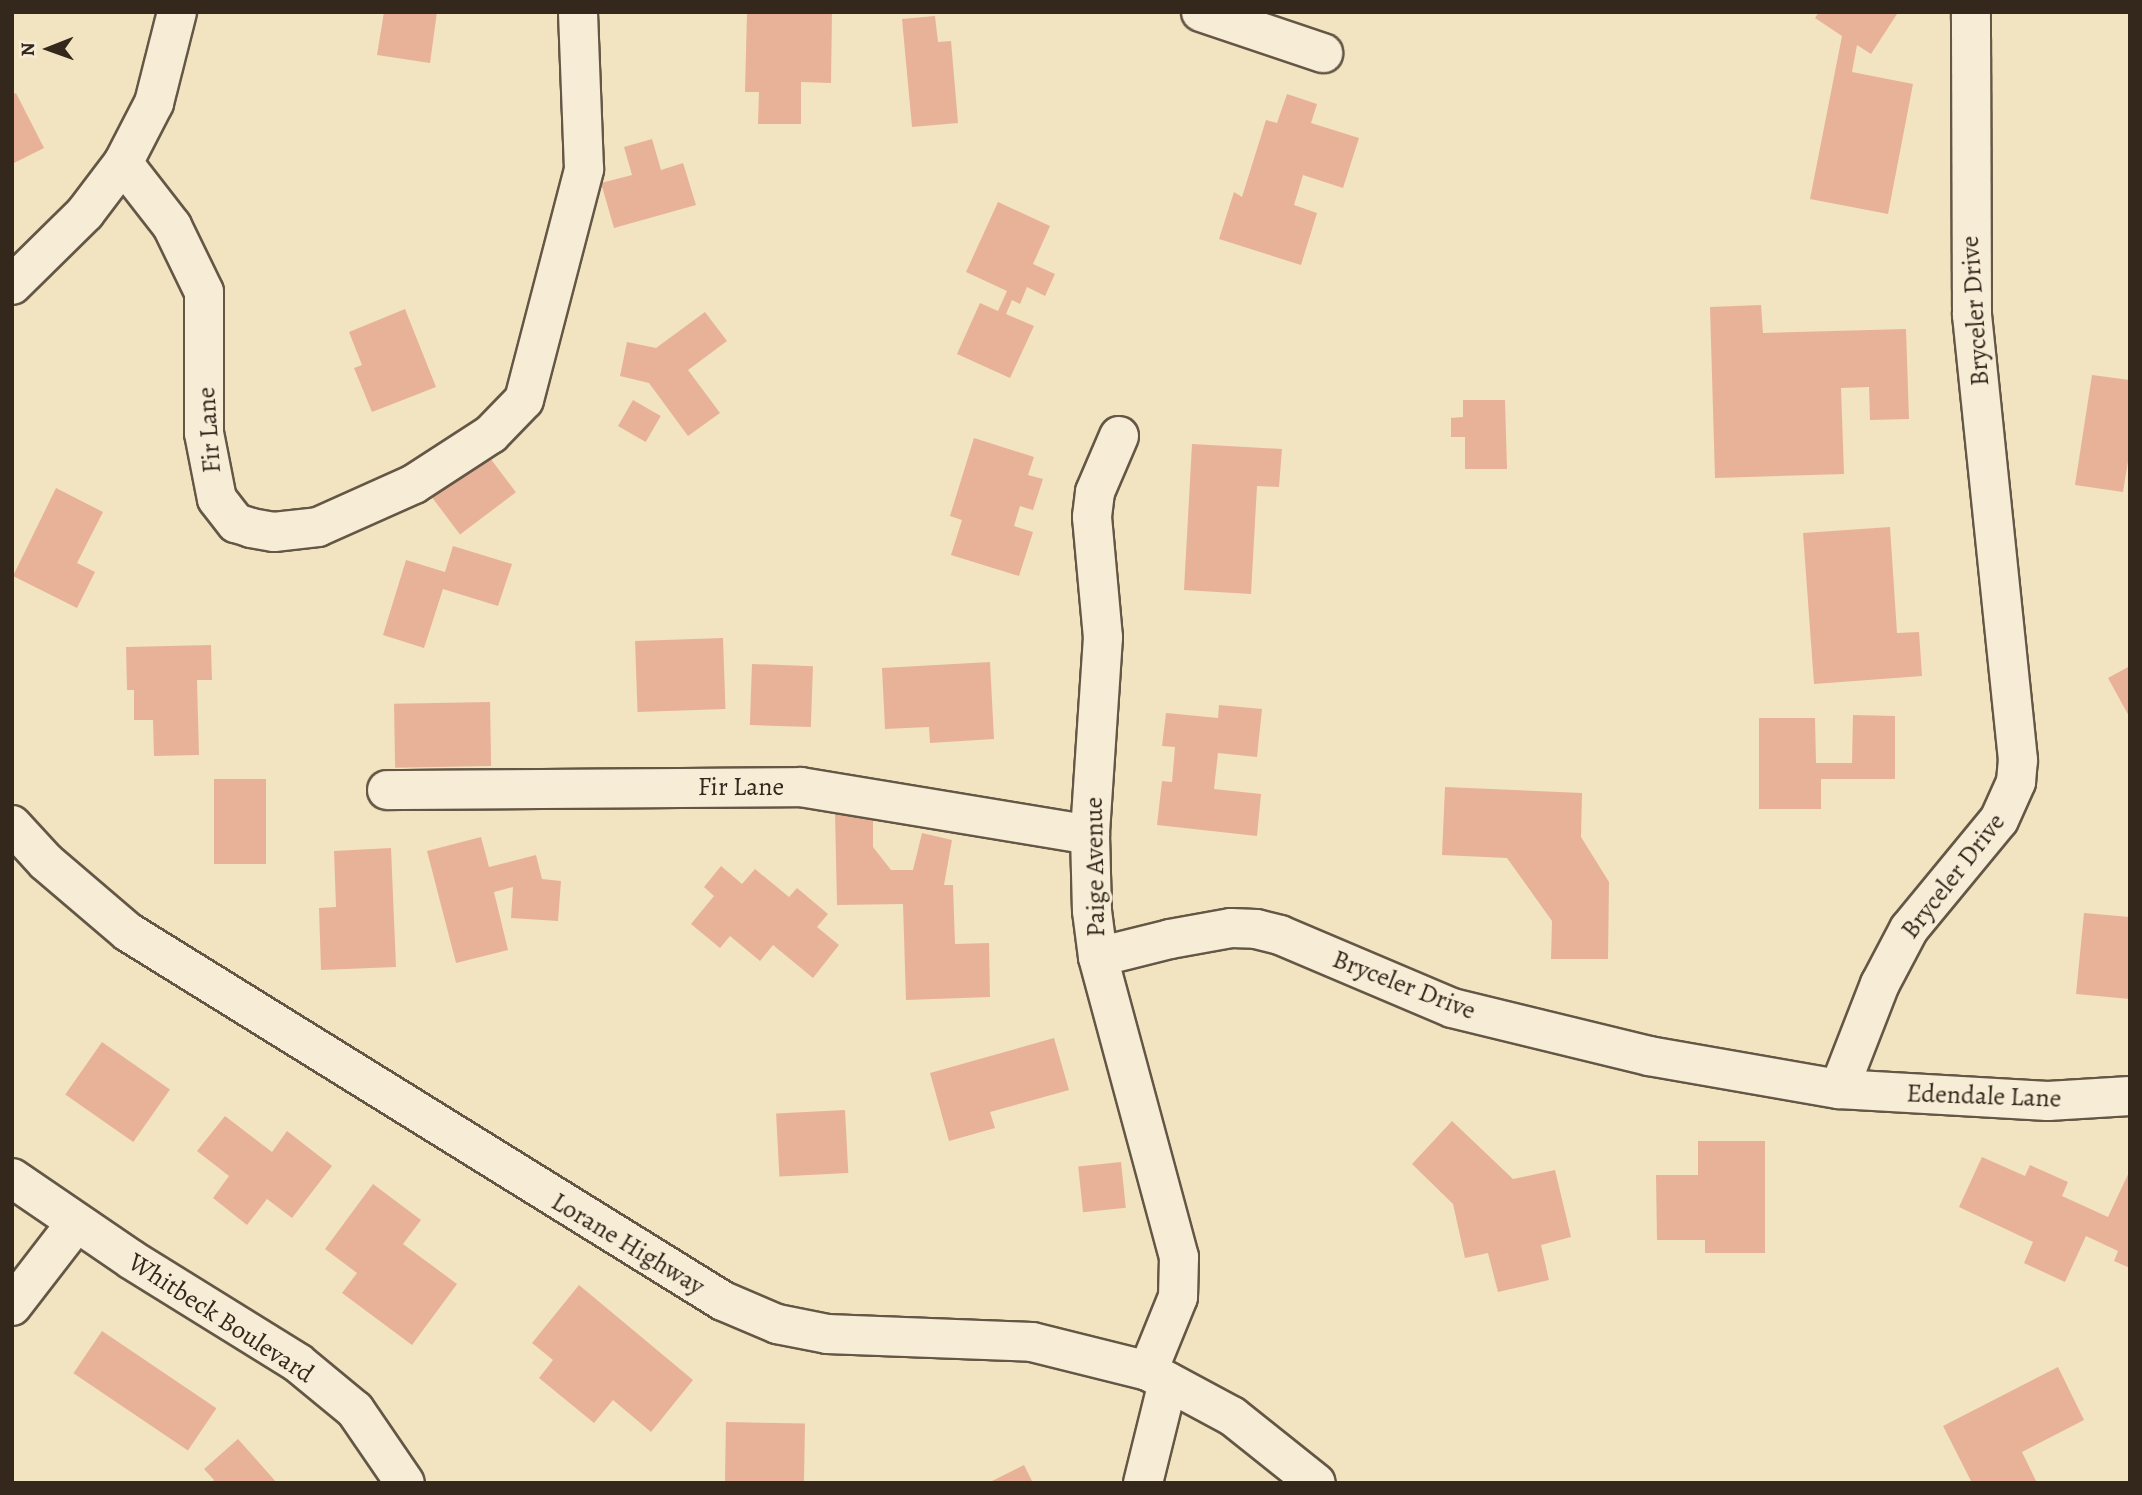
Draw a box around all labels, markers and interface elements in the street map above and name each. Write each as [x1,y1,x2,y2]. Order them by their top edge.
north arrow [14,14,84,84]
text: N [15,42,41,57]
street label: Bryceler Drive [1954,235,1996,387]
street label: Fir Lane [190,386,228,474]
street label: Fir Lane [698,771,784,803]
street label: Paige Avenue [1078,796,1112,938]
street label: Bryceler Drive [1894,807,2012,945]
street label: Bryceler Drive [1328,943,1480,1027]
street label: Edendale Lane [1906,1078,2062,1114]
street label: Lorane Highway [546,1186,710,1302]
street label: Whitbeck Boulevard [122,1246,320,1390]

